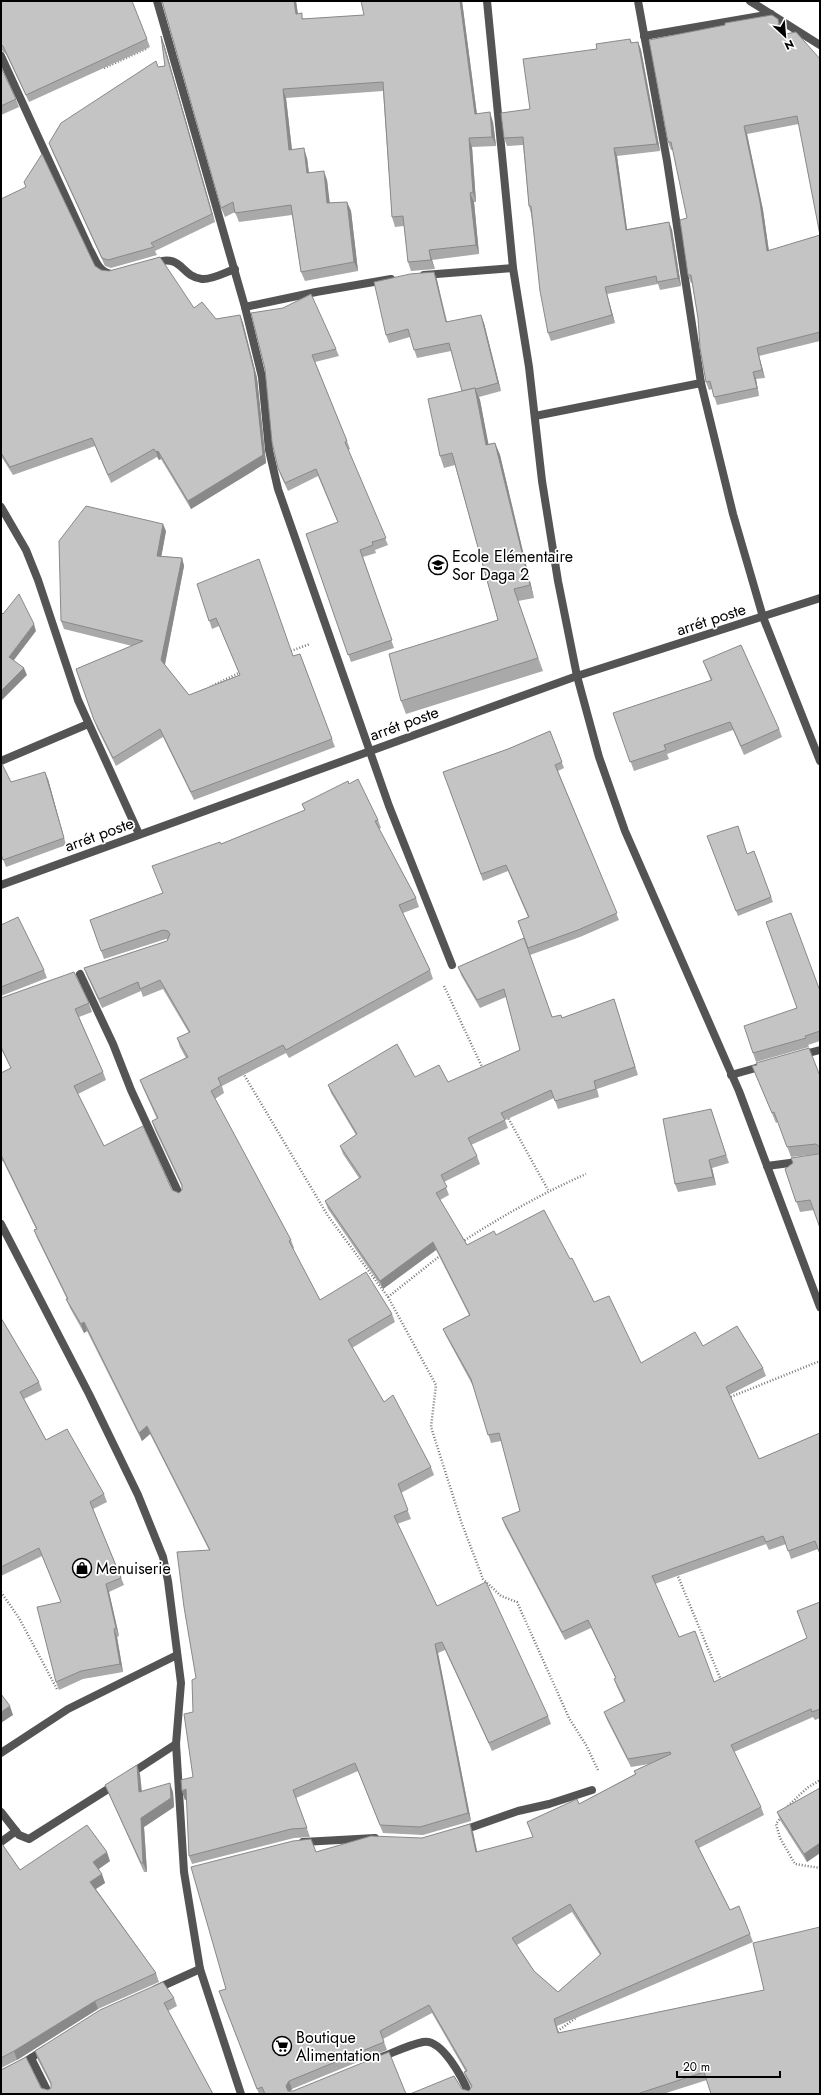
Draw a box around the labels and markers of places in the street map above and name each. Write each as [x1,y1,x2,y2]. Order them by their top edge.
place label: Ecole Elémentaire Sor Daga 2 [452,545,573,586]
school or university icon: Ecole Elémentaire Sor Daga 2 [427,554,449,576]
shop icon: Menuiserie [71,1557,93,1579]
place label: Menuiserie [96,1557,171,1580]
place label: Boutique Alimentation [296,2026,380,2067]
supermarket icon: Boutique Alimentation [271,2035,293,2057]

